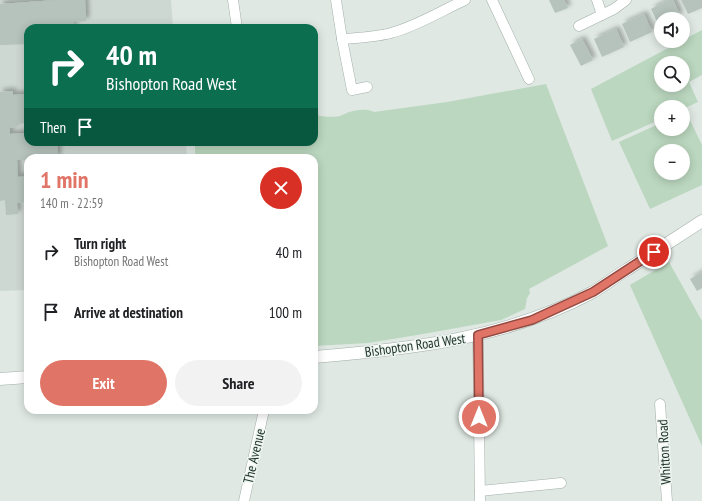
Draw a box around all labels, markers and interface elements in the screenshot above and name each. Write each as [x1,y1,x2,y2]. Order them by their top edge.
map controls [654,12,690,180]
button: sound [654,12,690,48]
text: 40 m [106,36,157,73]
icon: right [40,40,92,92]
button: search [654,56,690,92]
text: Bishopton Road West [106,72,236,95]
button: + [654,100,690,136]
icon: arrive [74,116,96,138]
text: Then [40,118,66,137]
button: − [654,144,690,180]
text: 1 min [40,164,88,195]
button: close [260,167,302,209]
text: 140 m · 22:59 [40,195,103,212]
text: Turn right [74,234,126,253]
pin [637,235,671,269]
icon: right [40,241,62,263]
icon: arrive [643,241,665,263]
text: 40 m [276,243,302,262]
text: Bishopton Road West [74,253,168,270]
icon: arrive [40,301,62,323]
text: Arrive at destination [74,303,183,322]
text: 100 m [269,303,302,322]
street label: Bishopton Road West [364,329,467,361]
button: Exit [40,360,167,406]
button: Share [175,360,302,406]
position arrow [458,396,500,438]
street label: Whitton Road [653,419,675,485]
street label: The Avenue [239,426,269,485]

